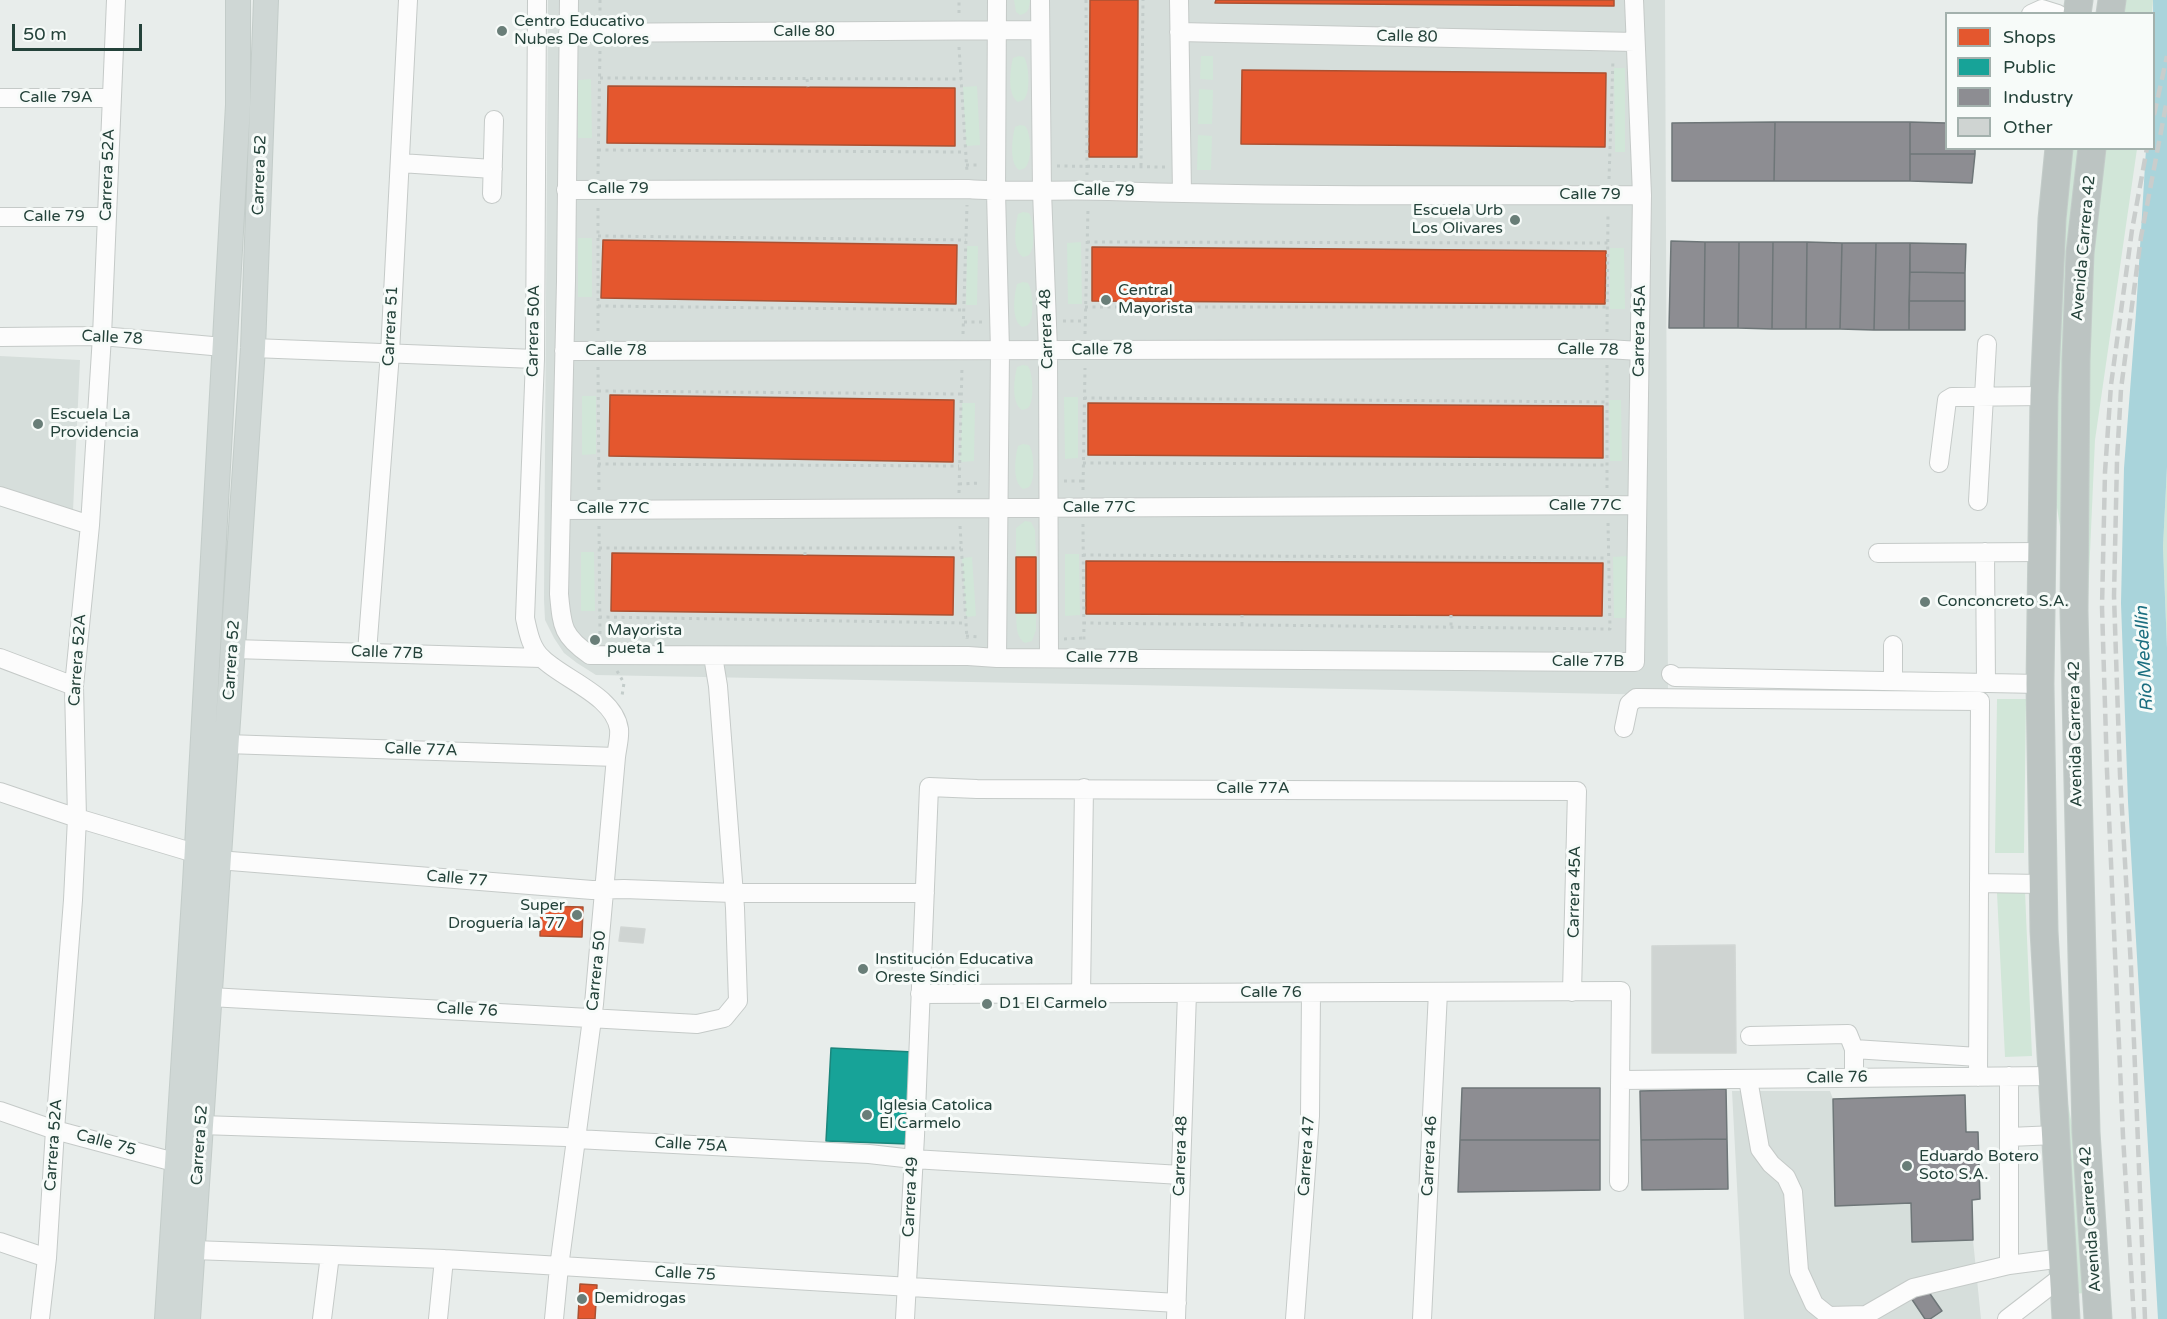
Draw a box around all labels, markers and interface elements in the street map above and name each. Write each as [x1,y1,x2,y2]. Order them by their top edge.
scale bar [15,12,146,50]
place label: Centro Educativo Nubes De Colores [514,12,649,50]
legend [1945,12,2155,150]
street label: Calle 80 [773,22,835,42]
text: 50 m [23,23,67,45]
marker: Centro Educativo Nubes De Colores [495,24,509,38]
text: Shops [2003,26,2056,48]
street label: Calle 80 [1376,27,1438,47]
text: Public [2003,56,2056,78]
text: Industry [2003,86,2073,108]
street label: Calle 79A [19,88,93,108]
text: Other [2003,116,2053,138]
street label: Carrera 52A [97,128,119,222]
street label: Carrera 52 [249,134,271,216]
street label: Avenida Carrera 42 [2068,174,2100,322]
street label: Calle 79 [587,179,649,199]
street label: Calle 79 [1073,181,1135,201]
street label: Calle 79 [1559,185,1621,205]
place label: Escuela Urb Los Olivares [1411,201,1503,239]
street label: Calle 79 [23,207,85,227]
marker: Escuela Urb Los Olivares [1508,213,1522,227]
place label: Central Mayorista [1118,281,1193,319]
street label: Carrera 51 [379,285,403,367]
street label: Carrera 50A [524,285,544,377]
street label: Carrera 45A [1630,285,1650,377]
street label: Carrera 48 [1036,288,1058,370]
marker: Central Mayorista [1099,293,1113,307]
street label: Calle 78 [81,327,143,349]
street label: Calle 78 [1071,340,1133,360]
street label: Calle 78 [1557,340,1619,360]
street label: Calle 78 [585,341,647,361]
place label: Escuela La Providencia [50,405,139,443]
marker: Escuela La Providencia [31,417,45,431]
street label: Calle 77C [1549,496,1621,516]
street label: Calle 77C [1063,498,1135,518]
street label: Calle 77C [577,499,649,519]
place label: Conconcreto S.A. [1937,592,2069,612]
marker: Conconcreto S.A. [1918,595,1932,609]
water label: Río Medellín [2131,605,2159,713]
street label: Carrera 52A [65,613,91,707]
street label: Carrera 52 [220,619,244,701]
place label: Mayorista pueta 1 [607,621,682,659]
marker: Mayorista pueta 1 [588,633,602,647]
street label: Calle 77B [350,642,424,664]
street label: Calle 77B [1066,648,1138,668]
street label: Calle 77B [1552,652,1624,672]
street label: Avenida Carrera 42 [2065,661,2087,807]
street label: Calle 77A [384,739,458,761]
street label: Calle 77A [1216,779,1290,799]
street label: Carrera 45A [1565,846,1585,938]
street label: Calle 77 [426,867,488,891]
place label: Super Droguería la 77 [448,896,565,934]
marker: Super Droguería la 77 [570,908,584,922]
street label: Carrera 50 [583,930,611,1012]
place label: Institución Educativa Oreste Síndici [875,950,1033,988]
marker: Institución Educativa Oreste Síndici [856,962,870,976]
street label: Calle 76 [1240,983,1302,1003]
place label: D1 El Carmelo [999,994,1107,1014]
marker: D1 El Carmelo [980,997,994,1011]
street label: Calle 76 [436,999,498,1021]
street label: Calle 76 [1806,1068,1868,1088]
place label: Iglesia Catolica El Carmelo [879,1096,992,1134]
street label: Carrera 52A [41,1098,67,1192]
street label: Carrera 52 [188,1104,212,1186]
marker: Iglesia Catolica El Carmelo [860,1108,874,1122]
street label: Carrera 48 [1170,1115,1192,1197]
street label: Carrera 47 [1295,1115,1319,1197]
street label: Carrera 46 [1418,1115,1442,1197]
street label: Calle 75 [74,1126,138,1160]
street label: Calle 75A [654,1133,728,1157]
street label: Avenida Carrera 42 [2076,1145,2106,1293]
place label: Eduardo Botero Soto S.A. [1919,1147,2039,1185]
street label: Carrera 49 [899,1156,923,1238]
marker: Eduardo Botero Soto S.A. [1900,1159,1914,1173]
street label: Calle 75 [654,1263,716,1285]
place label: Demidrogas [594,1289,686,1309]
marker: Demidrogas [575,1292,589,1306]

